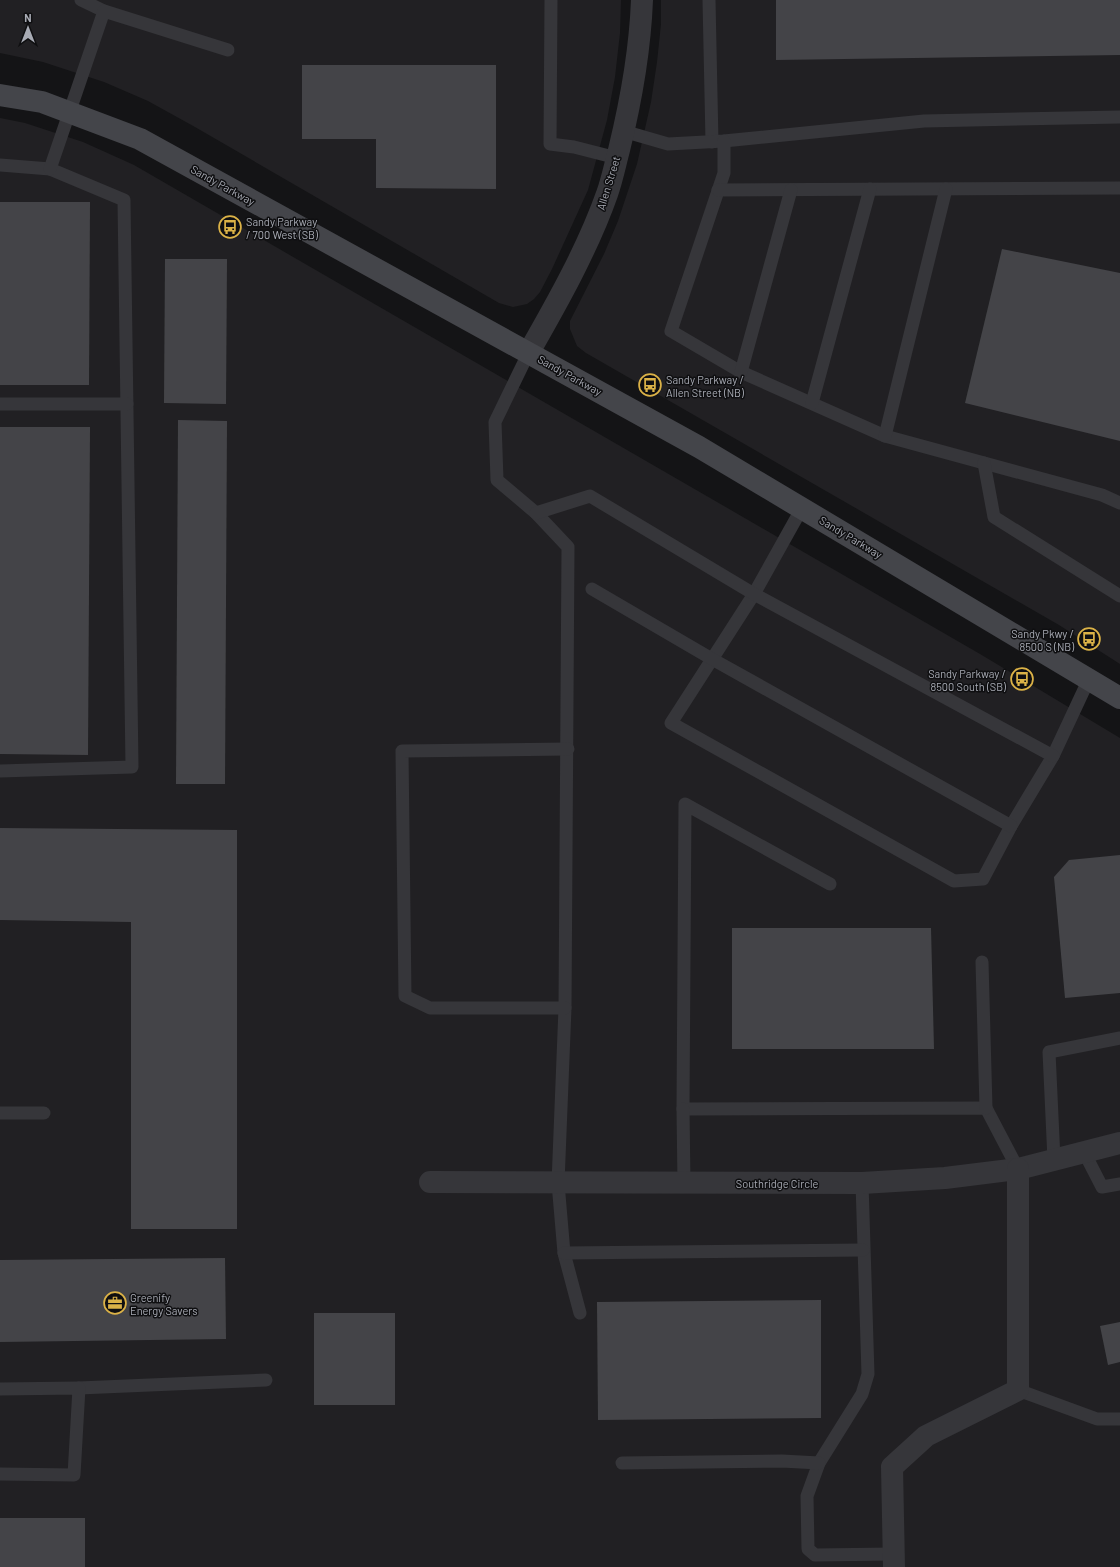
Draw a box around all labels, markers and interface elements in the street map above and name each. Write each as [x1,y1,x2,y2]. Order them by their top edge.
north arrow [8,8,48,48]
text: N [24,11,32,24]
street label: Allen Street [594,154,622,212]
street label: Sandy Parkway [189,162,257,208]
bus stop icon: Sandy Parkway / 700 West (SB) [217,214,243,240]
place label: Sandy Parkway / 700 West (SB) [246,215,318,241]
street label: Sandy Parkway [536,352,604,398]
bus stop icon: Sandy Parkway / Allen Street (NB) [637,372,663,398]
place label: Sandy Parkway / Allen Street (NB) [666,373,744,399]
street label: Sandy Parkway [817,513,885,561]
bus stop icon: Sandy Pkwy / 8500 S (NB) [1076,626,1102,652]
place label: Sandy Pkwy / 8500 S (NB) [1011,627,1074,653]
bus stop icon: Sandy Parkway / 8500 South (SB) [1009,666,1035,692]
place label: Sandy Parkway / 8500 South (SB) [928,667,1006,693]
street label: Southridge Circle [736,1177,818,1190]
office icon: Greenify Energy Savers [102,1290,128,1316]
place label: Greenify Energy Savers [130,1291,198,1317]

